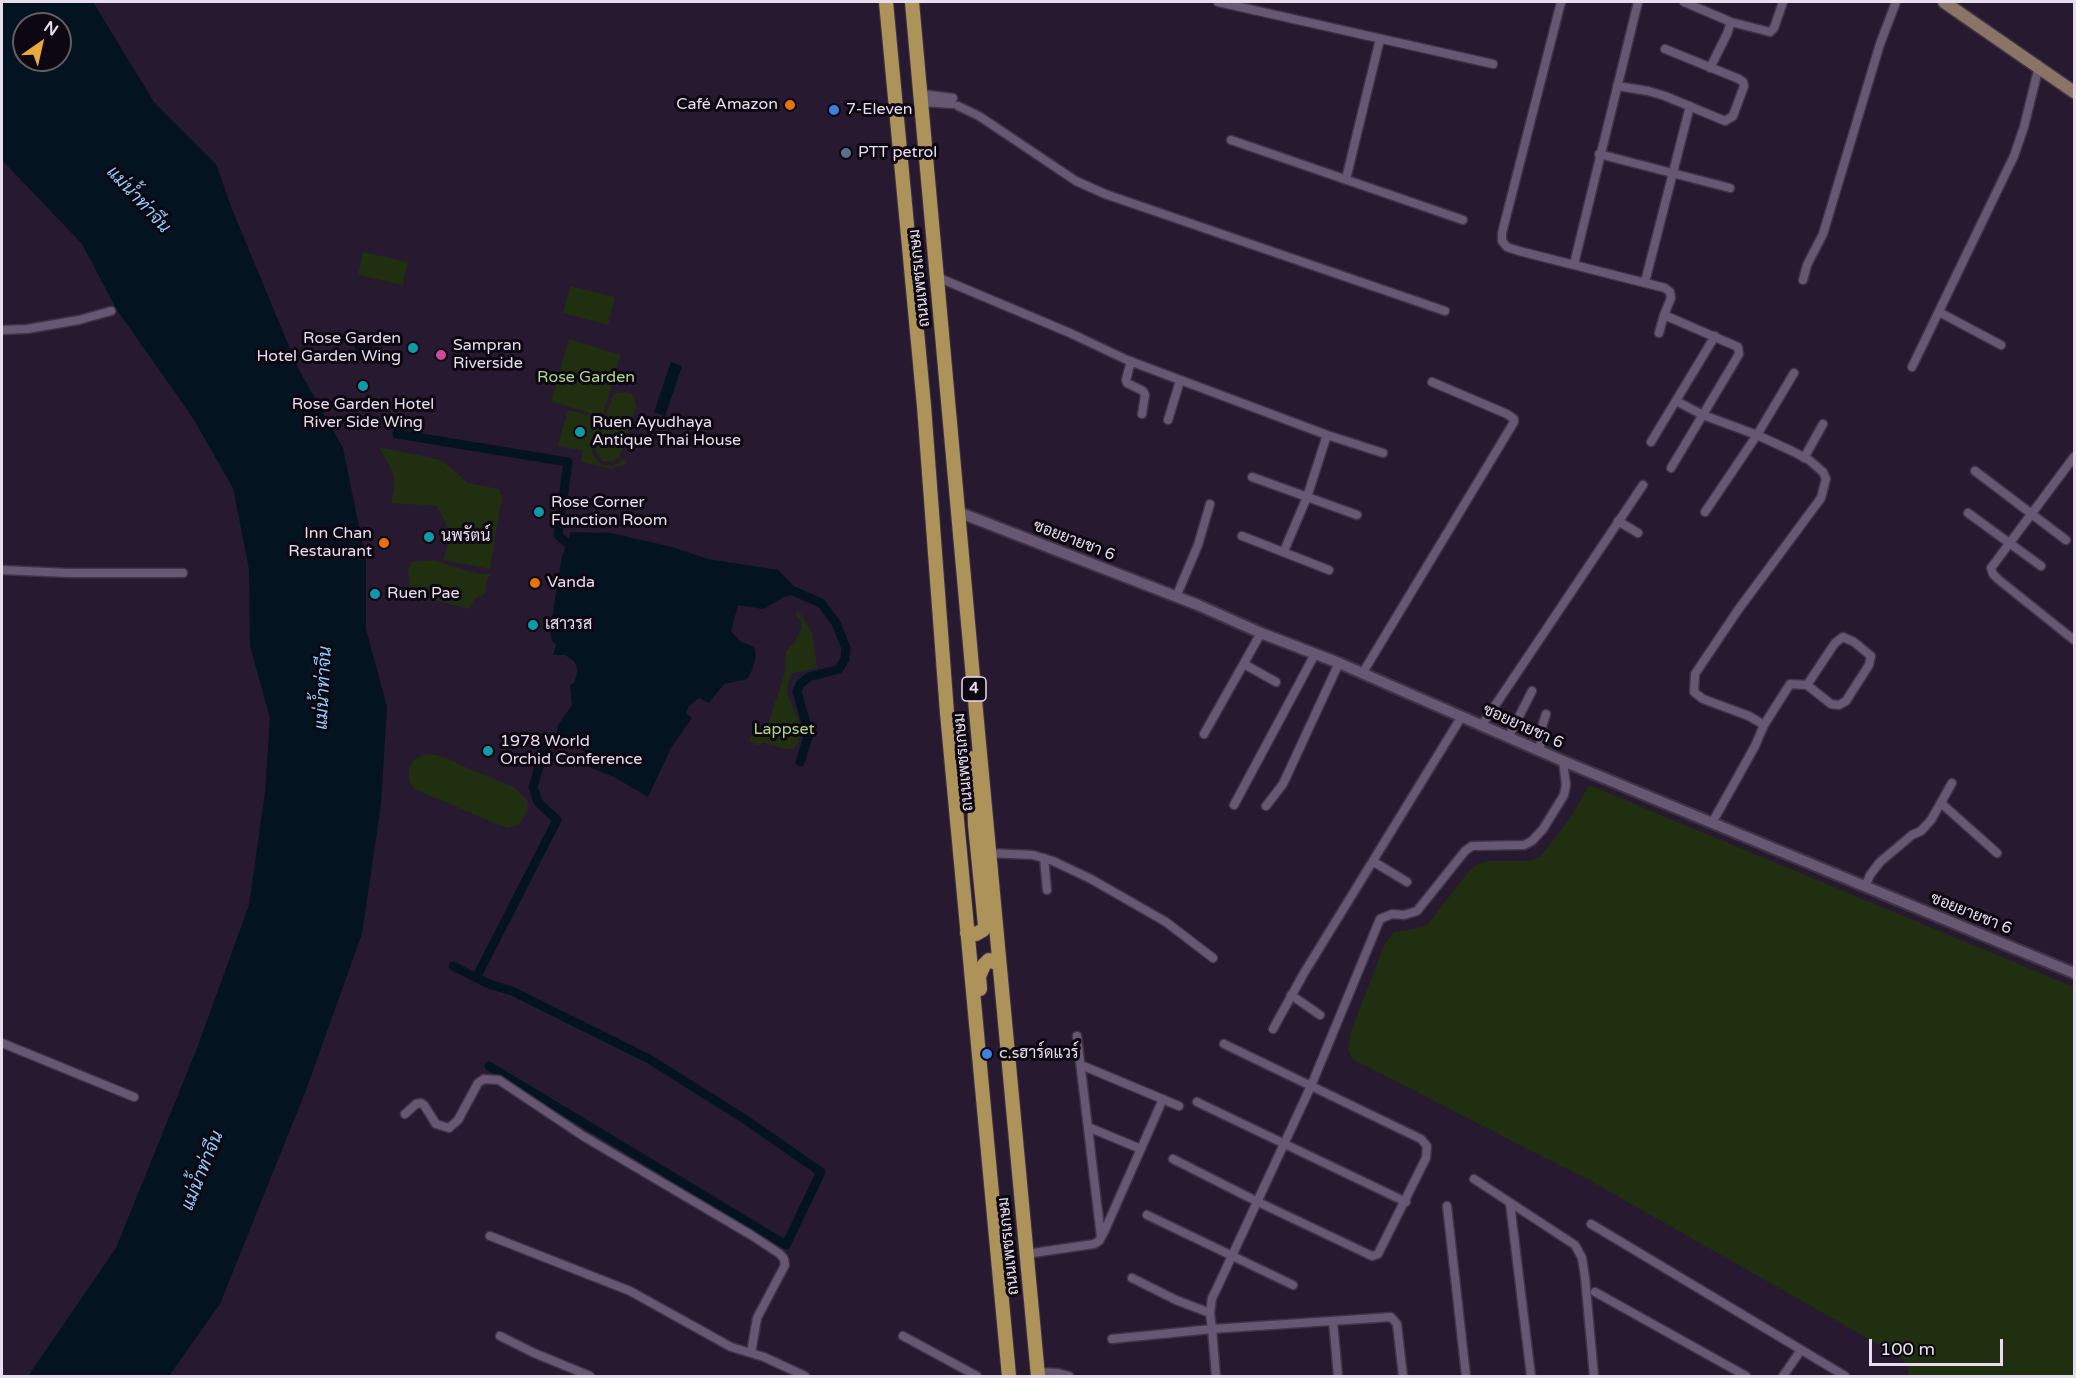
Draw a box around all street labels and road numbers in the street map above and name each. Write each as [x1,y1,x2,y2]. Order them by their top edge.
street label: ถนนเพชรเกษม [905,228,935,328]
street label: ซอยยายชา 6 [1030,517,1118,565]
road number: 4 [962,677,986,701]
street label: ซอยยายชา 6 [1480,701,1566,753]
street label: ถนนเพชรเกษม [950,712,978,812]
street label: ซอยยายชา 6 [1927,889,2015,939]
street label: ถนนเพชรเกษม [994,1196,1024,1296]

